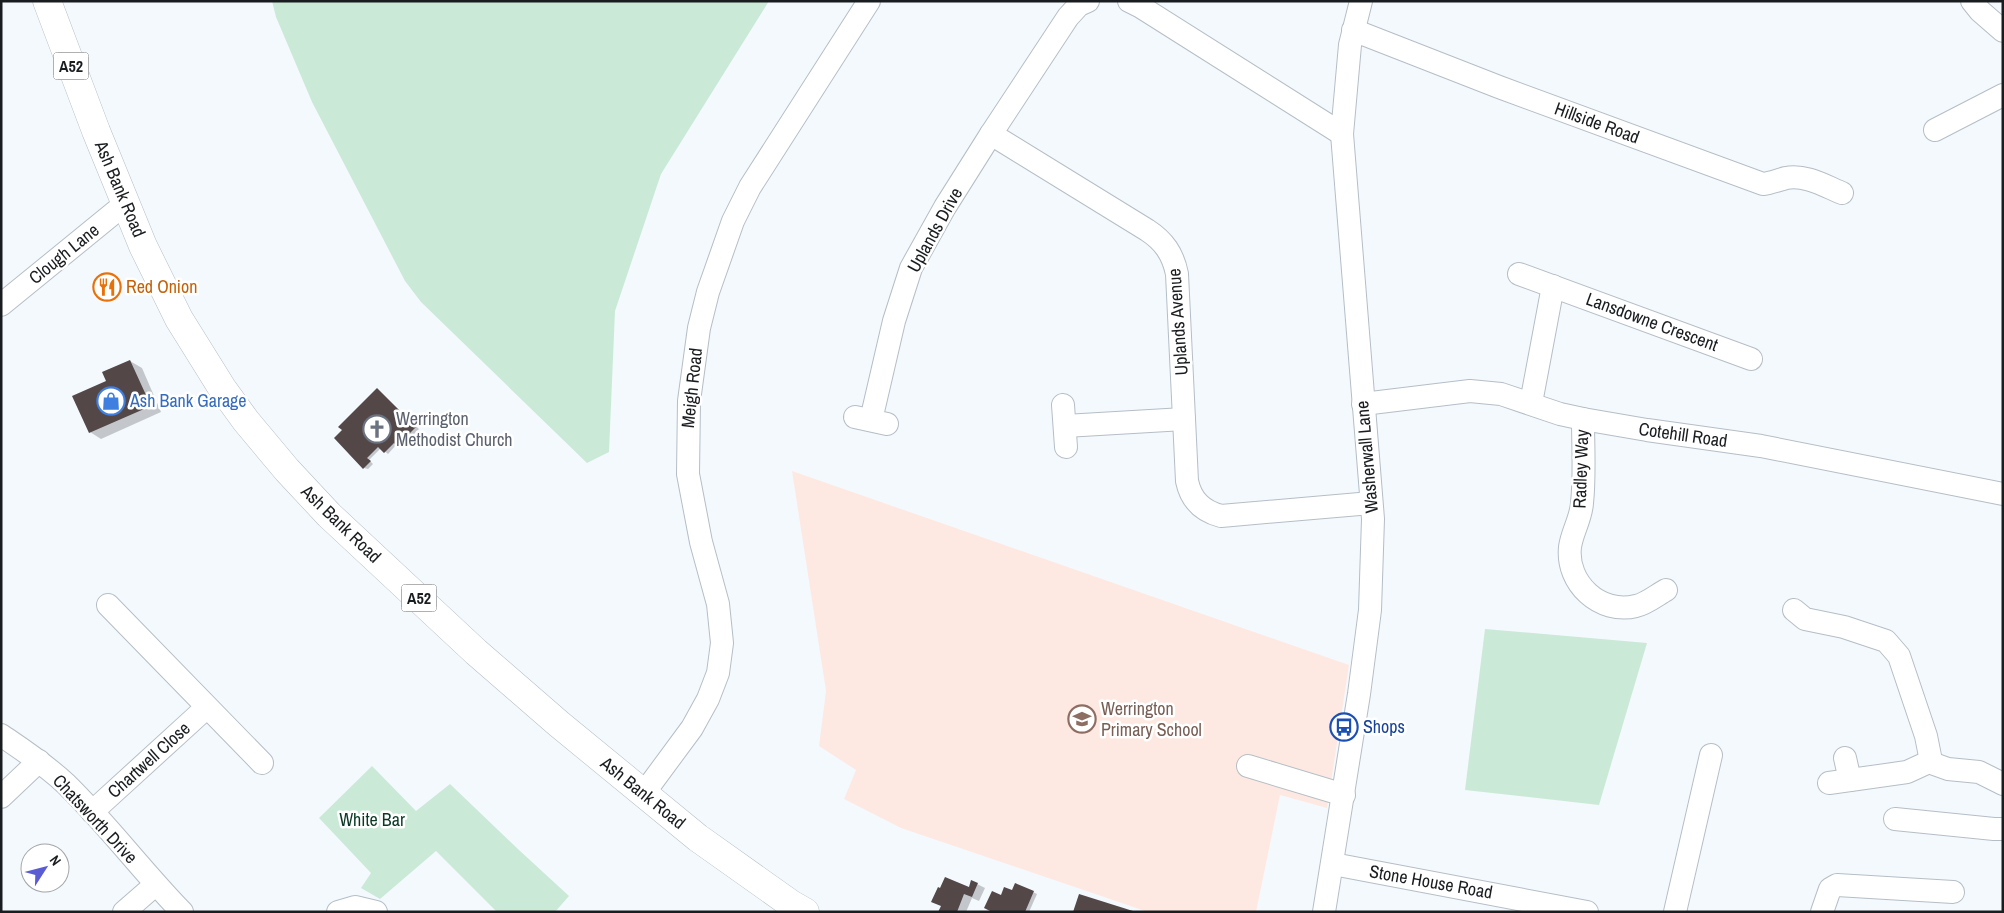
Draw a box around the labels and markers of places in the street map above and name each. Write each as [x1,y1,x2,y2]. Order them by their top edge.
restaurant icon: Red Onion [92,272,122,302]
place label: Red Onion [126,274,197,299]
shop icon: Ash Bank Garage [96,386,126,416]
place label: Ash Bank Garage [129,388,247,413]
place label: Werrington Methodist Church [396,406,513,452]
church icon: Werrington Methodist Church [362,414,392,444]
place label: Werrington Primary School [1101,696,1202,742]
school or university icon: Werrington Primary School [1067,704,1097,734]
bus stop icon: Shops [1329,712,1359,742]
place label: Shops [1363,714,1405,739]

